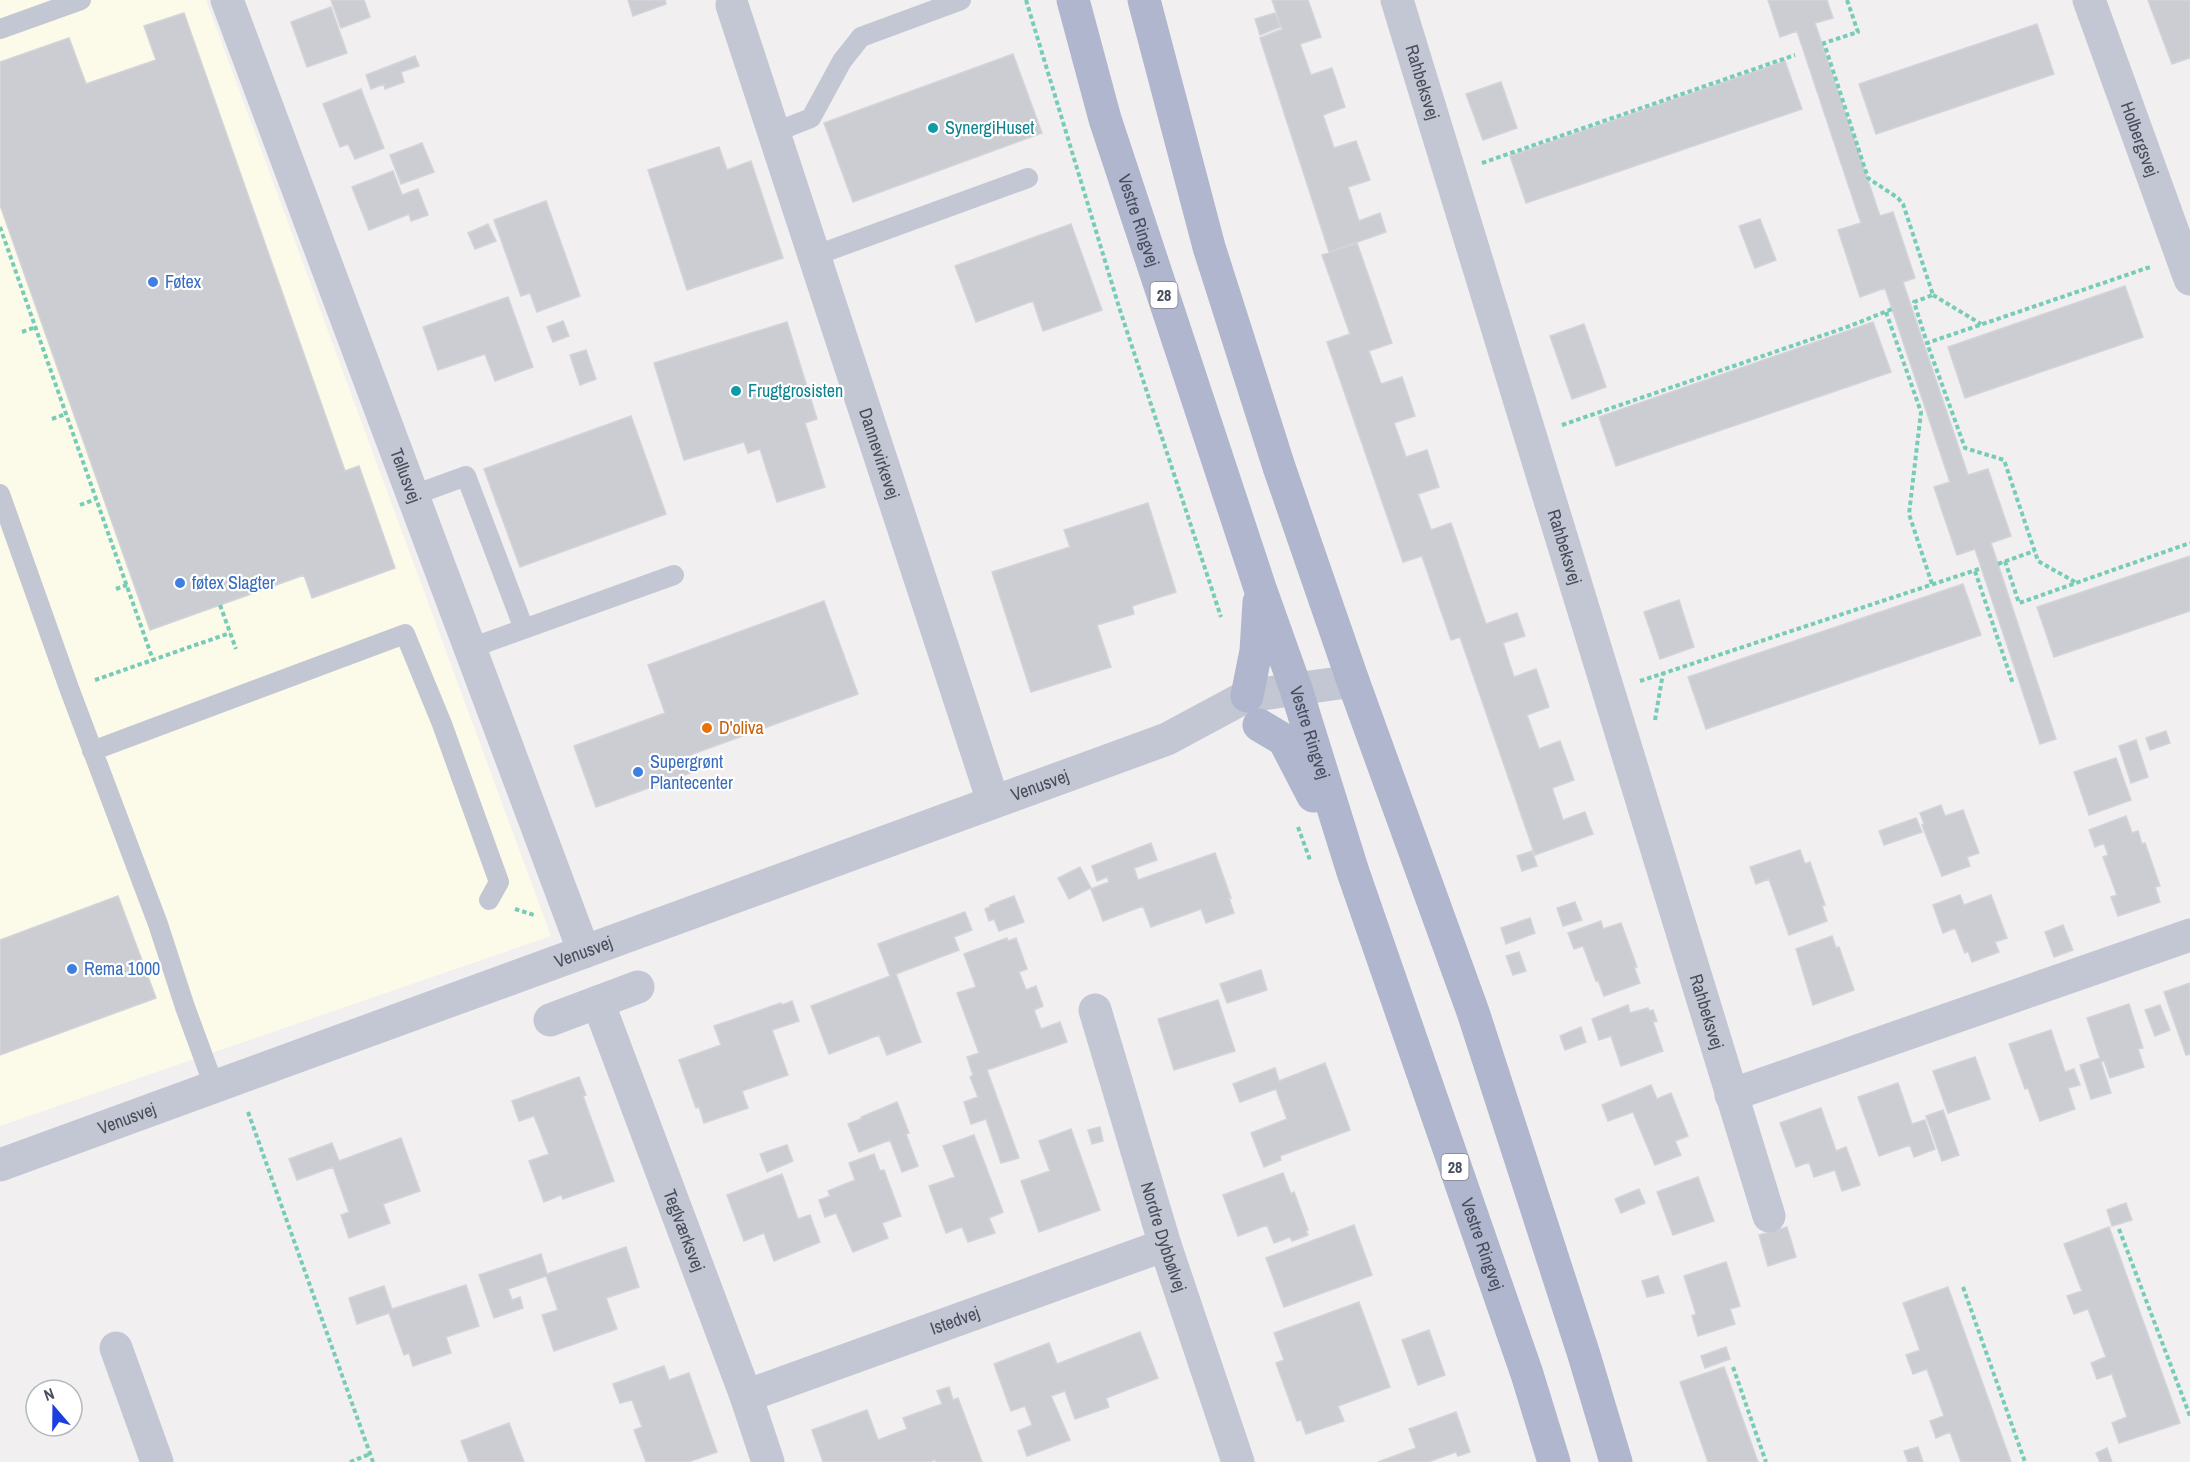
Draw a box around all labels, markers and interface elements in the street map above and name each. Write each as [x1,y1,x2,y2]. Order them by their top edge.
street label: Rahbeksvej [1399,42,1446,123]
street label: Holbergsvej [2115,98,2165,180]
place label: SynergiHuset [945,115,1034,140]
marker: SynergiHuset [926,121,940,135]
street label: Vestre Ringvej [1112,171,1166,270]
place label: Føtex [165,269,202,294]
marker: Føtex [146,275,160,289]
road number: 28 [1150,282,1178,308]
place label: Frugtgrosisten [748,378,843,403]
marker: Frugtgrosisten [729,384,743,398]
street label: Dannevirkevej [853,405,906,502]
street label: Tellusvej [384,445,427,506]
street label: Rahbeksvej [1542,506,1588,587]
place label: føtex Slagter [192,570,275,595]
marker: føtex Slagter [173,576,187,590]
street label: Vestre Ringvej [1284,683,1336,782]
place label: D'oliva [719,715,764,740]
marker: D'oliva [700,721,714,735]
place label: Supergrønt Plantecenter [650,749,733,795]
street label: Venusvej [1007,763,1072,807]
marker: Supergrønt Plantecenter [631,765,645,779]
street label: Venusvej [551,930,616,974]
place label: Rema 1000 [84,956,160,981]
marker: Rema 1000 [65,962,79,976]
street label: Rahbeksvej [1684,971,1730,1052]
street label: Venusvej [94,1096,159,1140]
road number: 28 [1442,1154,1468,1180]
street label: Nordre Dybbølvej [1135,1179,1193,1295]
street label: Teglværksvej [657,1185,711,1275]
street label: Vestre Ringvej [1455,1195,1510,1294]
street label: Istedvej [926,1300,983,1341]
north arrow [24,1378,84,1438]
text: N [41,1382,57,1406]

